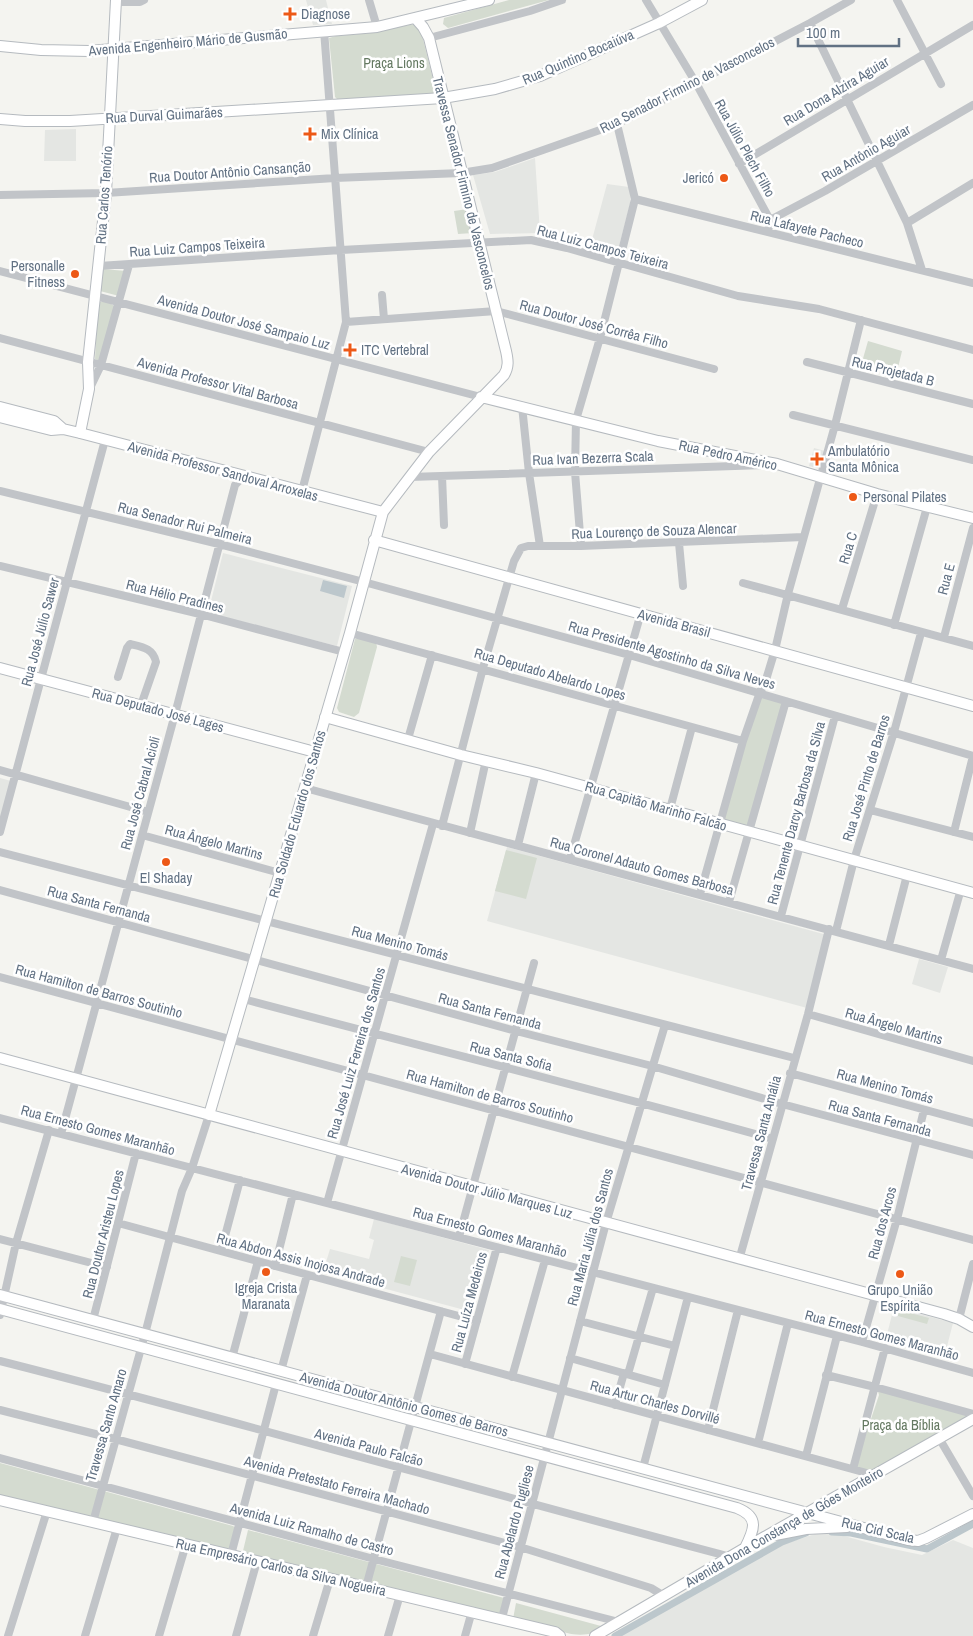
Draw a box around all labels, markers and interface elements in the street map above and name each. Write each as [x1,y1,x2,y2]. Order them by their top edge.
place label: Diagnose [301,5,350,23]
marker: Diagnose [283,7,297,21]
scale bar [798,15,899,47]
text: 100 m [806,22,840,43]
street label: Avenida Engenheiro Mário de Gusmão [87,24,288,60]
street label: Rua Quintino Bocaiúva [520,25,637,89]
street label: Rua Senador Firmino de Vasconcelos [597,33,778,137]
street label: Rua Dona Alzira Aguiar [780,52,892,130]
park label: Praça Lions [363,54,425,72]
street label: Travessa Senador Firmino de Vasconcelos [429,74,499,292]
street label: Rua Júlio Plech Filho [711,96,779,200]
street label: Rua Durval Guimarães [105,103,223,127]
street label: Rua Antônio Aguiar [818,120,914,186]
place label: Mix Clínica [321,125,379,143]
marker: Mix Clínica [303,127,317,141]
street label: Rua Carlos Tenório [92,145,116,245]
street label: Rua Doutor Antônio Cansanção [149,157,311,187]
place label: Jericó [683,169,714,187]
marker: Jericó [718,172,730,184]
street label: Rua Lafayete Pacheco [748,206,866,252]
street label: Rua Luiz Campos Teixeira [535,221,671,273]
street label: Rua Luiz Campos Teixeira [129,233,266,261]
place label: Personalle Fitness [11,257,65,291]
marker: Personalle Fitness [69,268,81,280]
street label: Avenida Doutor José Sampaio Luz [155,290,332,354]
street label: Rua Doutor José Corrêa Filho [518,295,670,353]
place label: ITC Vertebral [361,341,429,359]
marker: ITC Vertebral [343,343,357,357]
street label: Rua Projetada B [850,352,936,390]
street label: Avenida Professor Vital Barbosa [134,353,301,413]
street label: Rua Pedro Américo [677,436,779,474]
street label: Avenida Professor Sandoval Arroxelas [125,437,320,505]
place label: Ambulatório Santa Mônica [827,442,899,476]
street label: Rua Ivan Bezerra Scala [532,447,655,469]
marker: Ambulatório Santa Mônica [810,452,824,466]
place label: Personal Pilates [863,488,947,506]
marker: Personal Pilates [847,491,859,503]
street label: Rua Senador Rui Palmeira [116,498,255,549]
street label: Rua Lourenço de Souza Alencar [571,519,737,543]
street label: Rua C [835,530,861,566]
street label: Rua E [933,561,959,597]
street label: Rua Hélio Pradines [124,575,226,617]
street label: Rua José Júlio Sawer [17,576,63,688]
street label: Avenida Brasil [635,604,712,641]
street label: Rua Presidente Agostinho da Silva Neves [566,617,778,693]
street label: Rua Deputado Abelardo Lopes [472,644,628,704]
street label: Rua Deputado José Lages [90,684,226,736]
street label: Rua José Pinto de Barros [838,712,894,843]
street label: Rua Tenente Darcy Barbosa da Silva [763,719,829,906]
street label: Rua Soldado Eduardo dos Santos [264,728,330,900]
street label: Rua José Cabral Acioli [116,734,164,852]
street label: Rua Capitão Marinho Falcão [583,777,729,835]
street label: Rua Ângelo Martins [163,820,265,864]
street label: Rua Coronel Adauto Gomes Barbosa [548,833,736,899]
marker: El Shaday [160,856,172,868]
place label: El Shaday [140,869,192,887]
street label: Rua Santa Fernanda [45,882,153,927]
street label: Rua Menino Tomás [350,921,451,965]
street label: Rua Hamilton de Barros Soutinho [13,960,185,1022]
street label: Rua José Luiz Ferreira dos Santos [323,965,389,1141]
street label: Rua Santa Fernanda [436,989,544,1034]
street label: Rua Ângelo Martins [843,1003,945,1049]
street label: Rua Santa Sofia [468,1037,555,1075]
street label: Rua Menino Tomás [835,1064,936,1108]
street label: Rua Hamilton de Barros Soutinho [404,1065,576,1127]
street label: Travessa Santa Amália [737,1073,785,1192]
street label: Rua Santa Fernanda [826,1096,934,1141]
street label: Rua Ernesto Gomes Maranhão [19,1101,177,1159]
street label: Avenida Doutor Júlio Marques Luz [398,1159,575,1223]
street label: Rua Maria Júlia dos Santos [563,1166,617,1308]
street label: Rua Doutor Aristeu Lopes [78,1167,128,1300]
street label: Rua dos Arcos [864,1184,900,1261]
street label: Rua Ernesto Gomes Maranhão [411,1203,569,1261]
street label: Rua Abdon Assis Inojosa Andrade [215,1229,387,1291]
street label: Rua Luíza Medeiros [447,1250,491,1354]
marker: Igreja Crista Maranata [260,1266,272,1278]
marker: Grupo União Espírita [894,1268,906,1280]
place label: Igreja Crista Maranata [235,1279,298,1313]
place label: Grupo União Espírita [867,1281,933,1315]
street label: Rua Ernesto Gomes Maranhão [803,1306,961,1364]
street label: Travessa Santo Amaro [81,1367,131,1483]
street label: Avenida Doutor Antônio Gomes de Barros [297,1367,510,1441]
street label: Rua Artur Charles Dorvillé [588,1376,722,1428]
park label: Praça da Bíblia [862,1416,941,1434]
street label: Avenida Paulo Falcão [312,1424,425,1470]
street label: Avenida Pretestato Ferreira Machado [241,1451,432,1518]
street label: Rua Abelardo Pugliese [490,1463,538,1581]
street label: Avenida Dona Constança de Góes Monteiro [681,1463,886,1592]
street label: Avenida Luiz Ramalho de Castro [227,1498,396,1560]
street label: Rua Cid Scala [840,1513,917,1547]
street label: Rua Empresário Carlos da Silva Nogueira [174,1534,388,1600]

